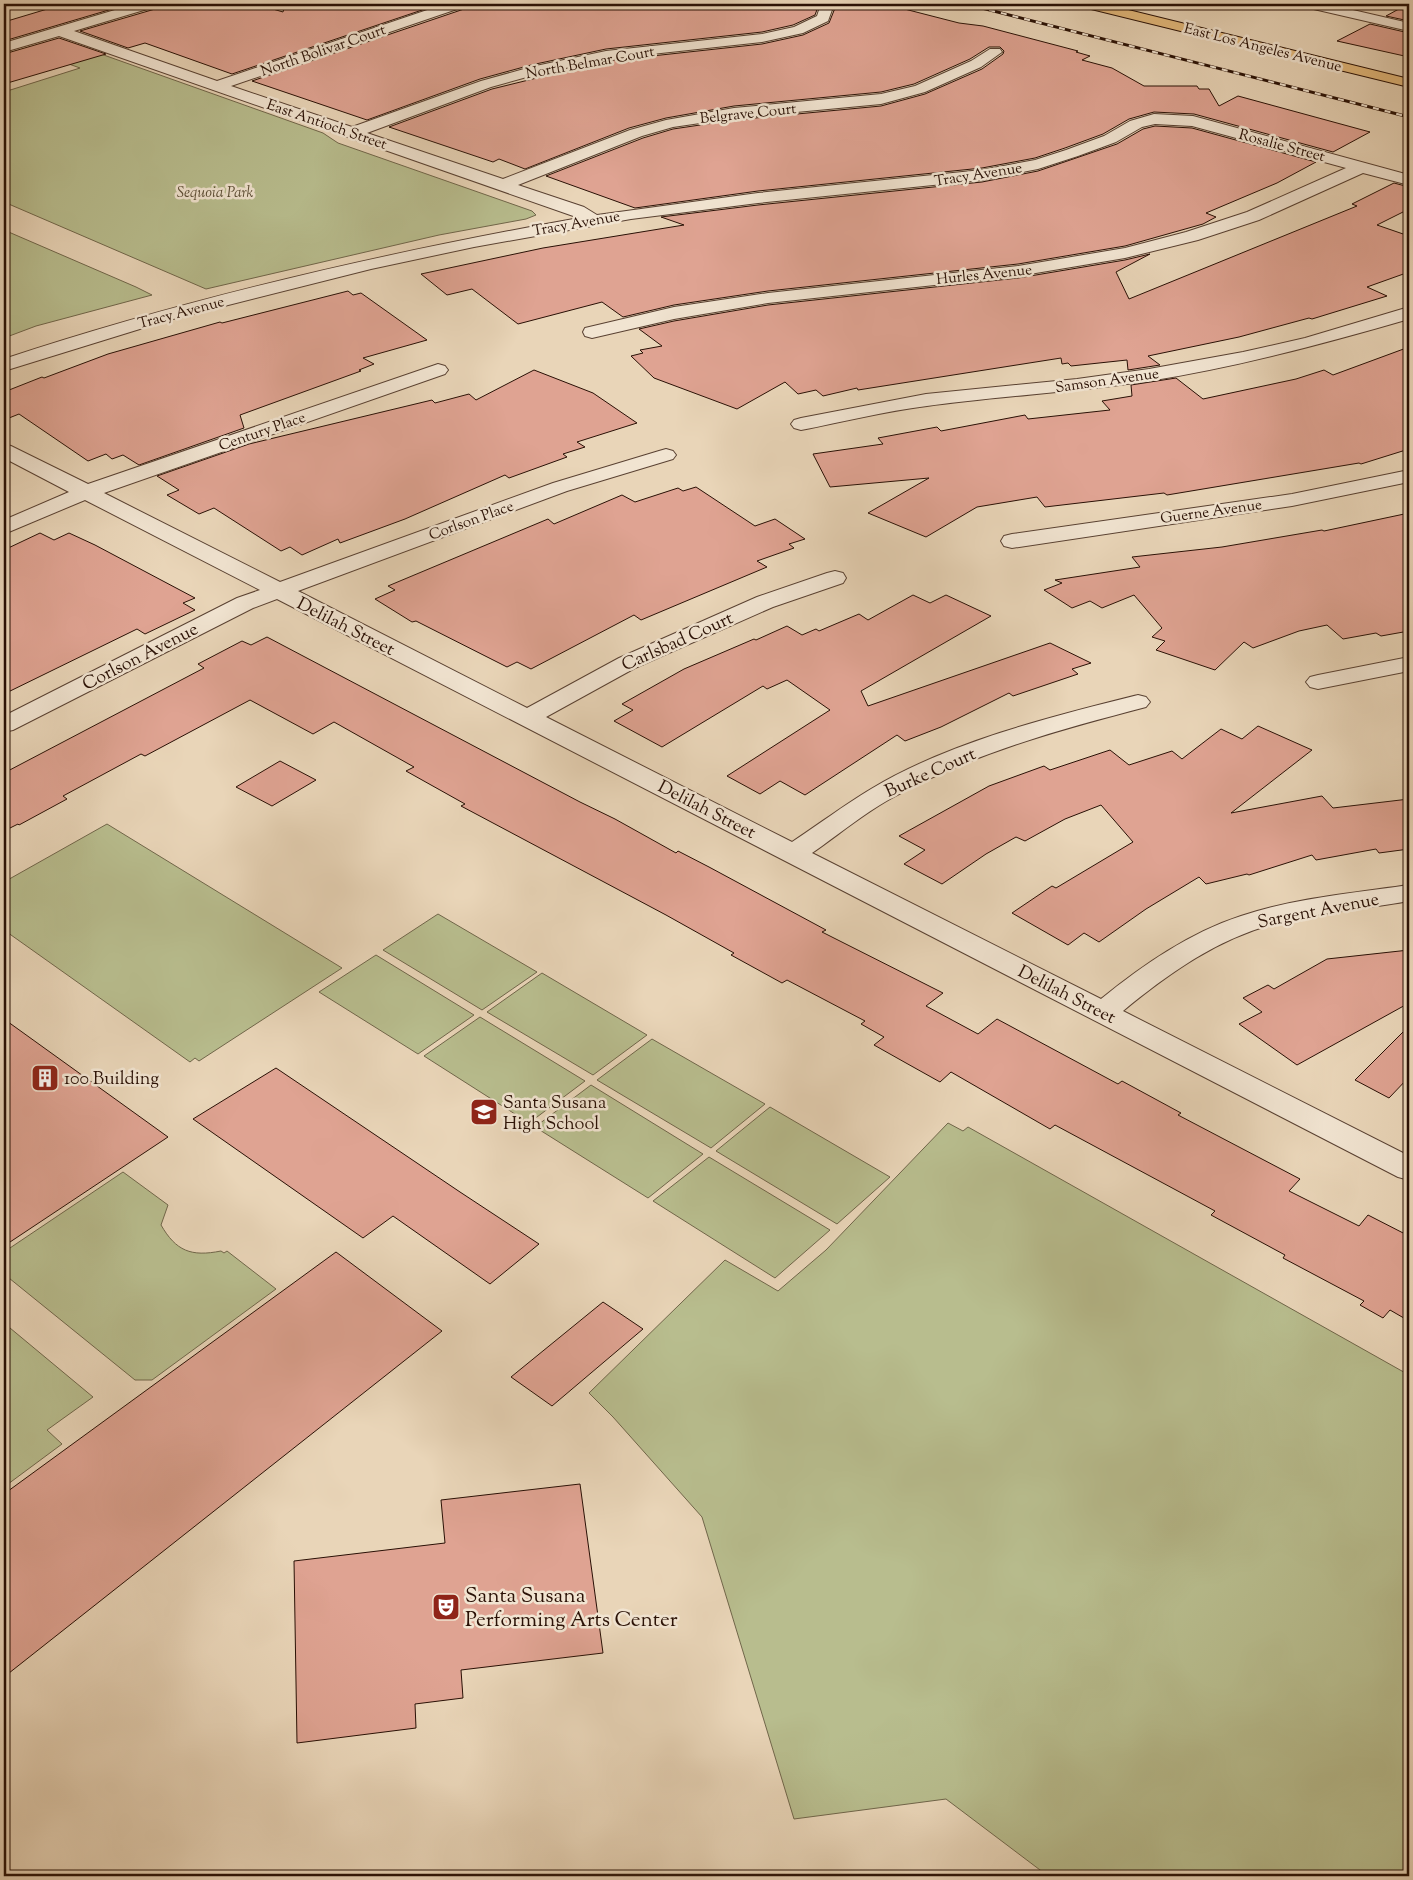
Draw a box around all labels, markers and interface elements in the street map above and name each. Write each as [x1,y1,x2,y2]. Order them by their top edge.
street label: East Los Angeles Avenue [1182,19,1344,78]
street label: North Bolivar Court [258,20,389,83]
street label: North Belmar Court [524,42,656,85]
street label: East Antioch Street [264,95,390,156]
street label: Belgrave Court [699,99,797,130]
street label: Rosalie Street [1236,125,1327,168]
street label: Tracy Avenue [933,158,1024,193]
park label: Sequoia Park [177,183,254,204]
street label: Tracy Avenue [531,206,622,243]
street label: Hurles Avenue [935,260,1033,291]
street label: Tracy Avenue [136,292,227,335]
street label: Samson Avenue [1054,364,1160,399]
street label: Century Place [216,408,309,457]
street label: Guerne Avenue [1159,495,1263,530]
street label: Corlson Place [426,496,517,546]
street label: Delilah Street [292,592,399,664]
street label: Carlsbad Court [618,607,738,679]
street label: Corlson Avenue [78,617,203,698]
street label: Burke Court [881,742,980,805]
street label: Delilah Street [653,775,760,847]
street label: Sargent Avenue [1255,887,1381,936]
street label: Delilah Street [1013,960,1120,1032]
building icon: 100 Building [30,1063,60,1093]
place label: 100 Building [64,1067,159,1093]
place label: Santa Susana High School [503,1091,606,1138]
school or university icon: Santa Susana High School [469,1097,499,1127]
place label: Santa Susana Performing Arts Center [465,1582,678,1636]
theatre icon: Santa Susana Performing Arts Center [431,1592,461,1622]

